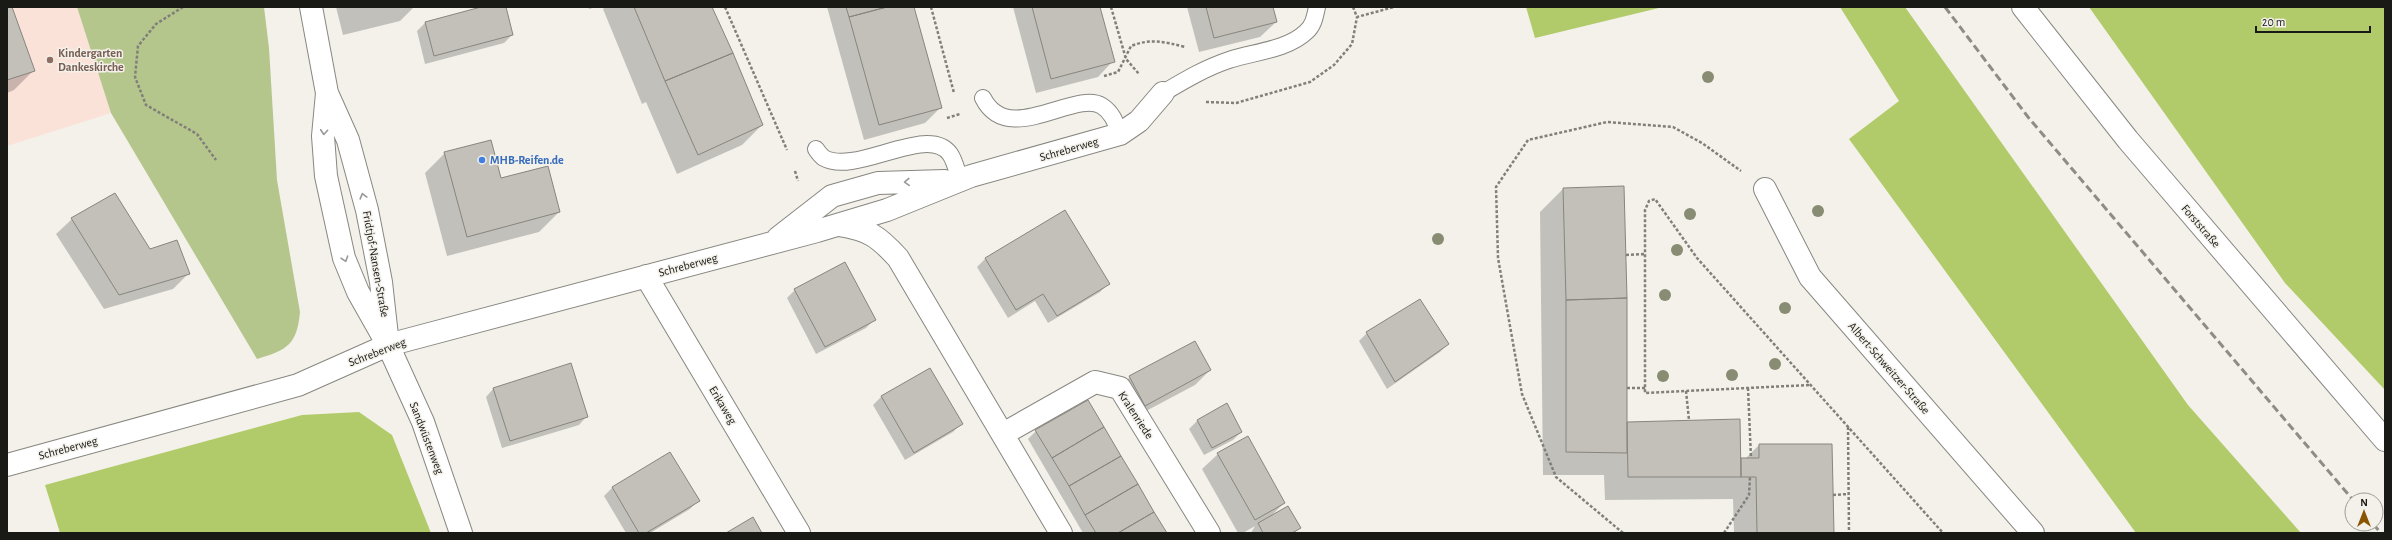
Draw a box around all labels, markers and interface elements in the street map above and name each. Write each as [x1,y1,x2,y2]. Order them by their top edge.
scale bar [2256,8,2370,34]
text: 20 m [2262,16,2285,28]
place label: Kindergarten Dankeskirche [58,47,124,73]
marker: Kindergarten Dankeskirche [45,55,55,65]
one-way arrow [319,128,328,135]
street label: Schreberweg [1038,135,1100,163]
place label: MHB-Reifen.de [490,154,564,166]
marker: MHB-Reifen.de [477,155,487,165]
one-way arrow [904,178,910,186]
one-way arrow [359,193,368,200]
street label: Forststraße [2179,202,2223,250]
street label: Fridtjof-Nansen-Straße [360,210,391,318]
street label: Schreberweg [657,251,719,279]
one-way arrow [340,256,349,263]
street label: Albert-Schweitzer-Straße [1846,320,1932,416]
street label: Schreberweg [347,336,408,368]
street label: Erikaweg [707,384,739,426]
street label: Kralenriede [1116,389,1156,441]
street label: Sandwüstenweg [408,400,446,476]
street label: Schreberweg [37,434,99,462]
north arrow [2344,492,2384,532]
text: N [2360,497,2368,508]

